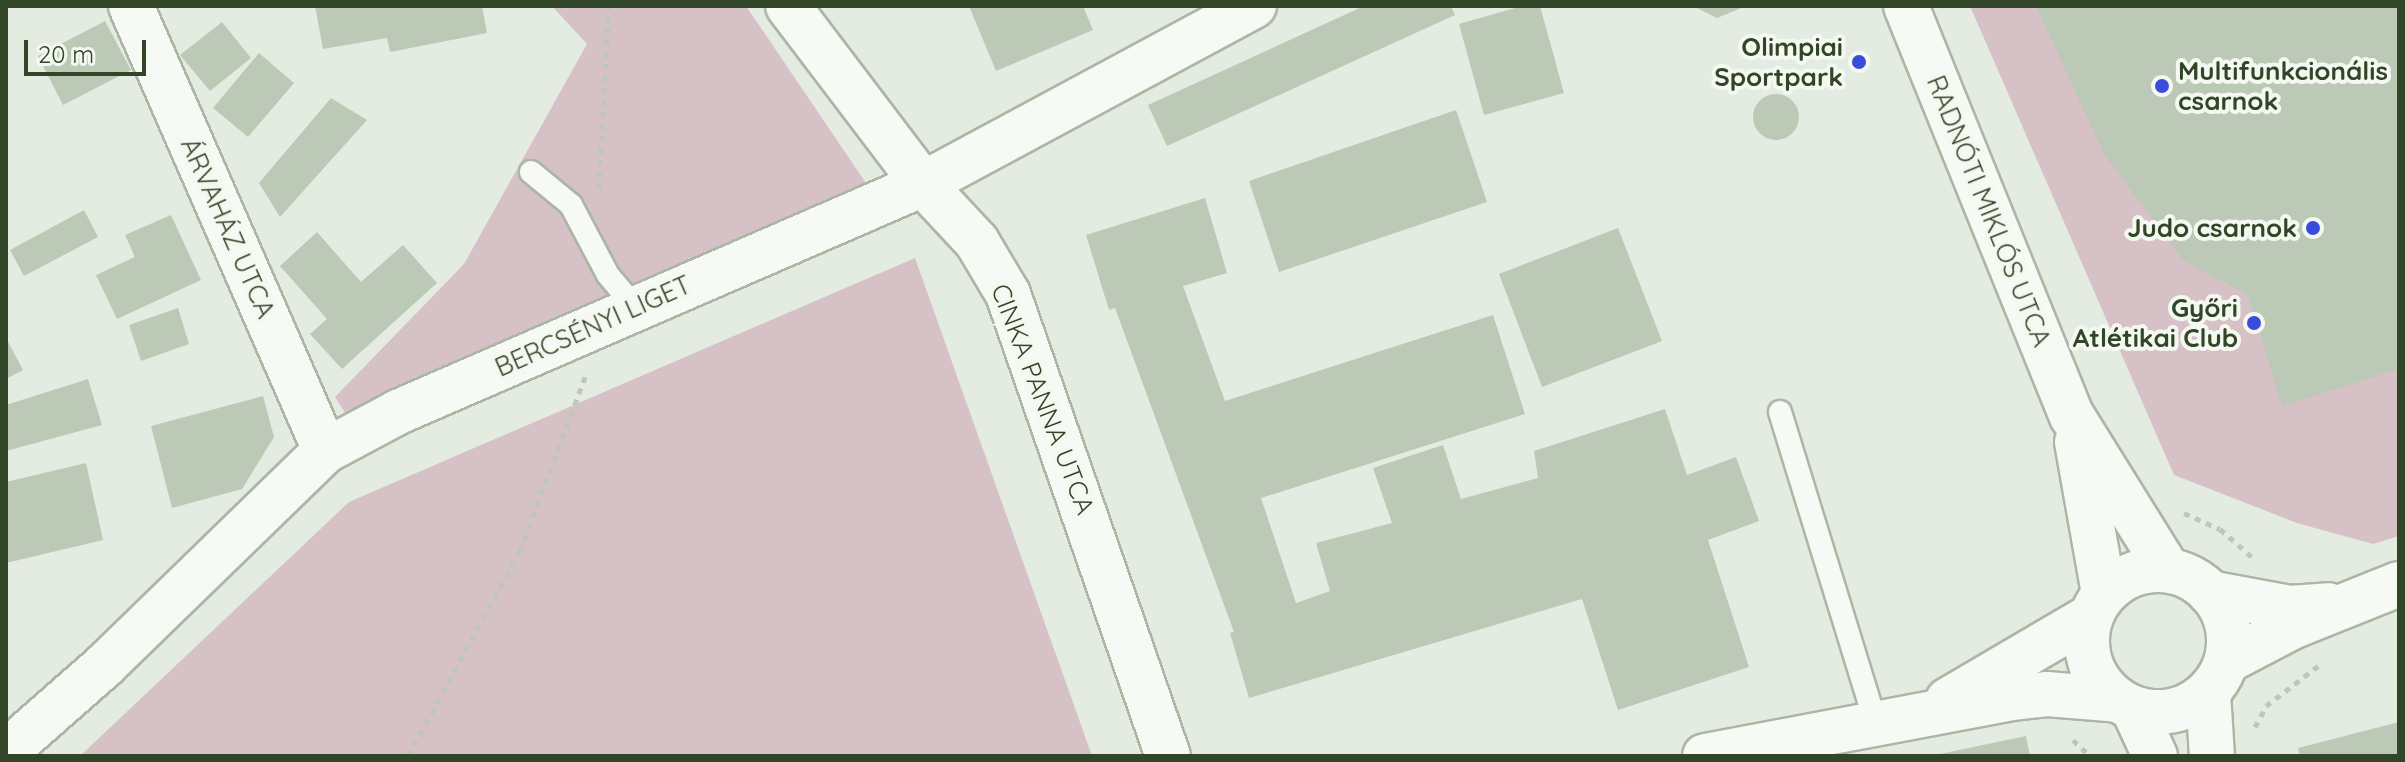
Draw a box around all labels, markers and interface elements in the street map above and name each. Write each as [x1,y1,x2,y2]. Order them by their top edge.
scale bar [28,24,150,74]
place label: Olimpiai Sportpark [1714,31,1843,92]
text: 20 m [38,39,94,69]
marker: Olimpiai Sportpark [1850,53,1868,71]
place label: Multifunkcionális csarnok [2178,55,2388,116]
street label: RADNÓTI MIKLÓS UTCA [1920,71,2058,351]
marker: Multifunkcionális csarnok [2153,77,2171,95]
street label: ÁRVAHÁZ UTCA [174,133,282,323]
place label: Judo csarnok [2127,212,2297,244]
marker: Judo csarnok [2304,219,2322,237]
street label: BERCSÉNYI LIGET [490,269,696,383]
street label: CINKA PANNA UTCA [985,279,1101,519]
place label: Győri Atlétikai Club [2073,292,2238,354]
marker: Győri Atlétikai Club [2245,314,2263,332]

